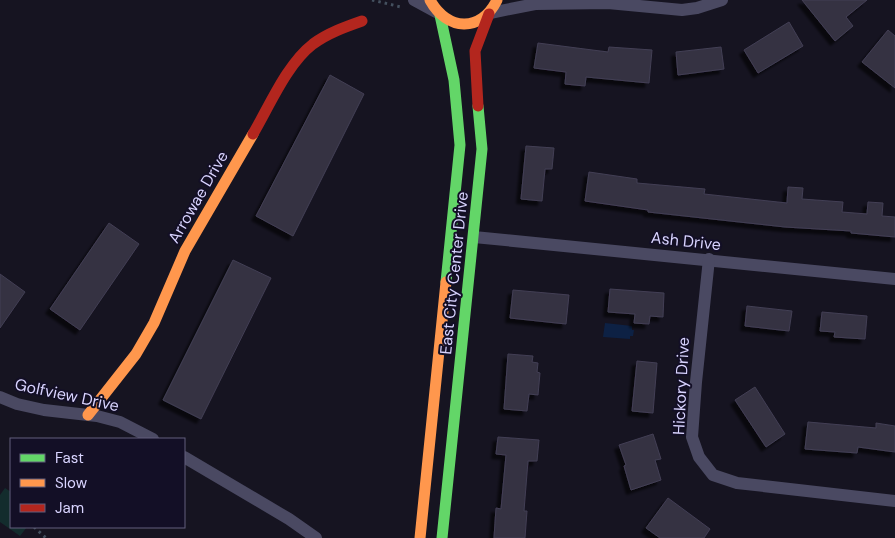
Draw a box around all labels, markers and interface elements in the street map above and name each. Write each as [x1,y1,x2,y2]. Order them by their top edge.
street label: Arrowae Drive [163,147,233,247]
street label: East City Center Drive [435,191,473,355]
street label: Ash Drive [650,227,722,255]
street label: Hickory Drive [668,337,694,435]
street label: Golfview Drive [13,374,121,416]
legend [10,438,185,528]
text: Fast [55,448,84,468]
text: Slow [55,473,88,493]
text: Jam [55,498,84,518]

